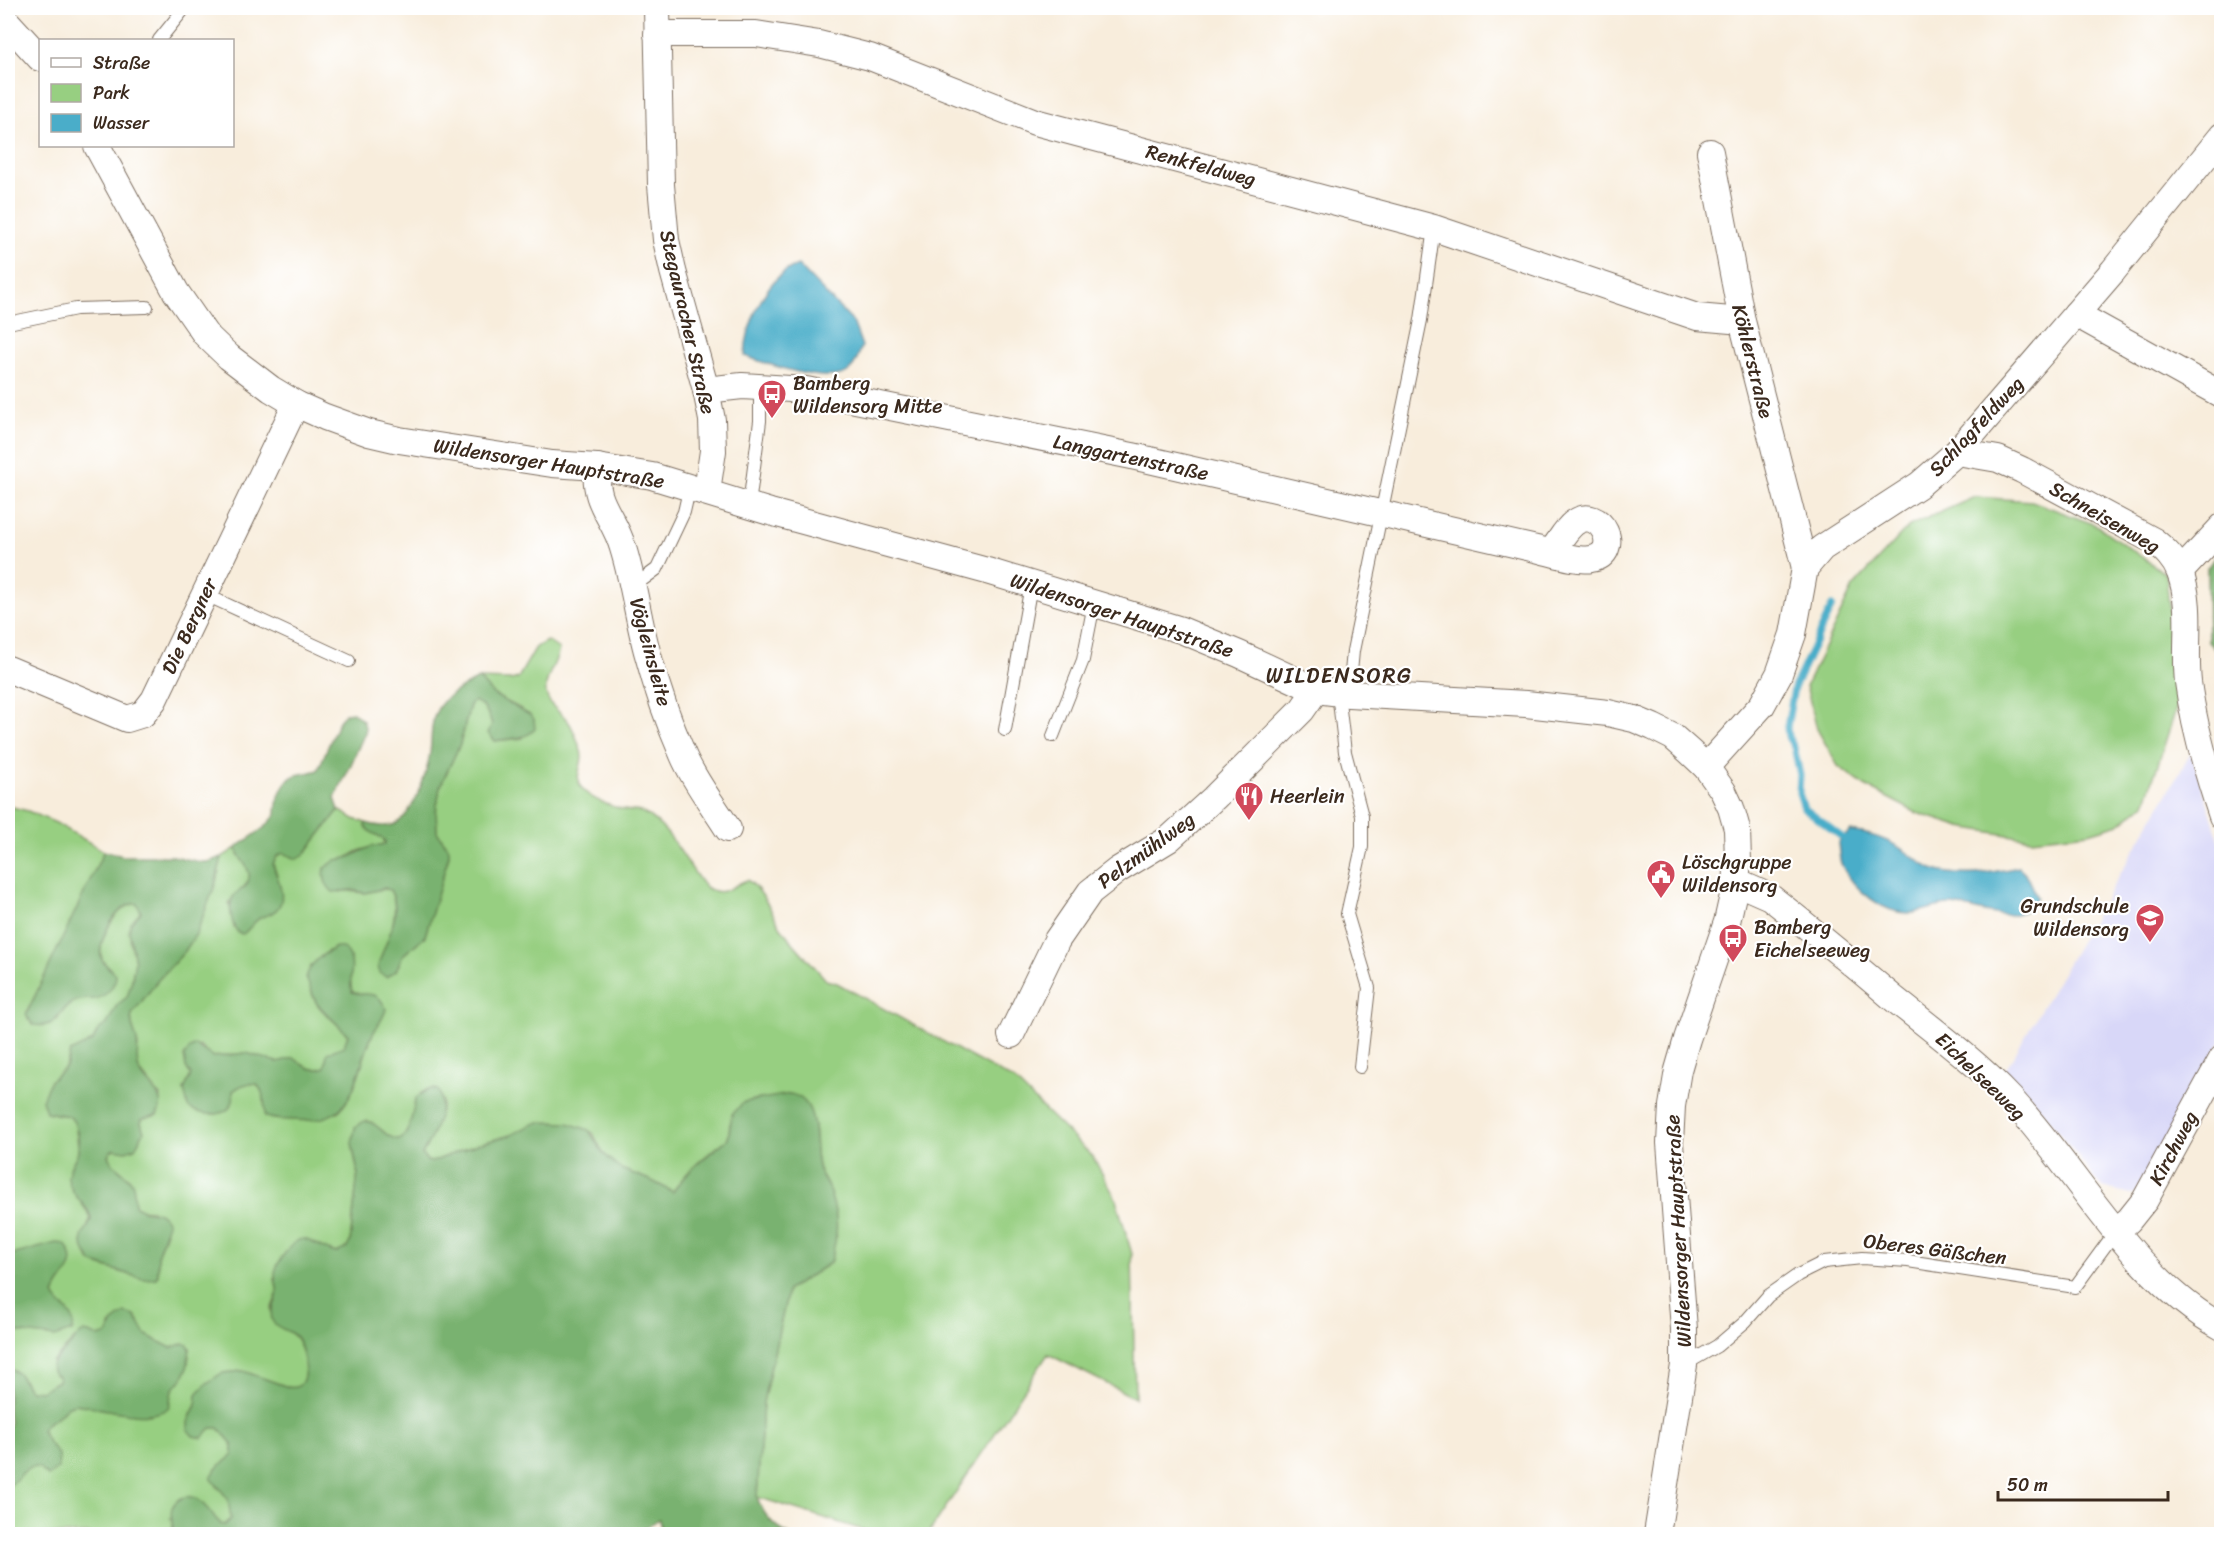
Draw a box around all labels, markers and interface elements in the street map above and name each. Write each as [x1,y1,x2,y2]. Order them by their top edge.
legend [39,39,234,147]
text: Straße [93,47,150,79]
text: Park [93,77,130,109]
text: Wasser [93,107,151,139]
street label: Renkfeldweg [1142,134,1260,197]
street label: Stegauracher Straße [649,226,726,418]
street label: Köhlerstraße [1721,300,1784,422]
place label: Bamberg Wildensorg Mitte [793,366,943,424]
street label: Schlagfeldweg [1920,368,2033,485]
bus stop icon: Bamberg Wildensorg Mitte [756,378,788,420]
street label: Langgartenstraße [1050,424,1212,491]
street label: Wildensorger Hauptstraße [431,428,667,499]
street label: Schneisenweg [2043,471,2167,563]
street label: Wildensorger Hauptstraße [1006,563,1238,668]
street label: Die Bergner [152,570,228,680]
street label: Vögleinsleite [619,594,682,710]
district label: WILDENSORG [1266,656,1412,695]
place label: Heerlein [1270,779,1345,814]
restaurant icon: Heerlein [1233,780,1265,822]
street label: Pelzmühlweg [1090,803,1203,898]
place label: Löschgruppe Wildensorg [1682,845,1791,903]
public building icon: Löschgruppe Wildensorg [1645,858,1677,900]
place label: Grundschule Wildensorg [2021,889,2129,947]
school or university icon: Grundschule Wildensorg [2134,902,2166,944]
place label: Bamberg Eichelseeweg [1754,910,1870,968]
bus stop icon: Bamberg Eichelseeweg [1717,922,1749,964]
street label: Eichelseeweg [1927,1023,2035,1129]
street label: Kirchweg [2139,1104,2208,1192]
street label: Wildensorger Hauptstraße [1655,1114,1702,1348]
street label: Oberes Gäßchen [1861,1223,2009,1276]
scale bar [1998,1464,2168,1502]
text: 50 m [2007,1469,2048,1501]

